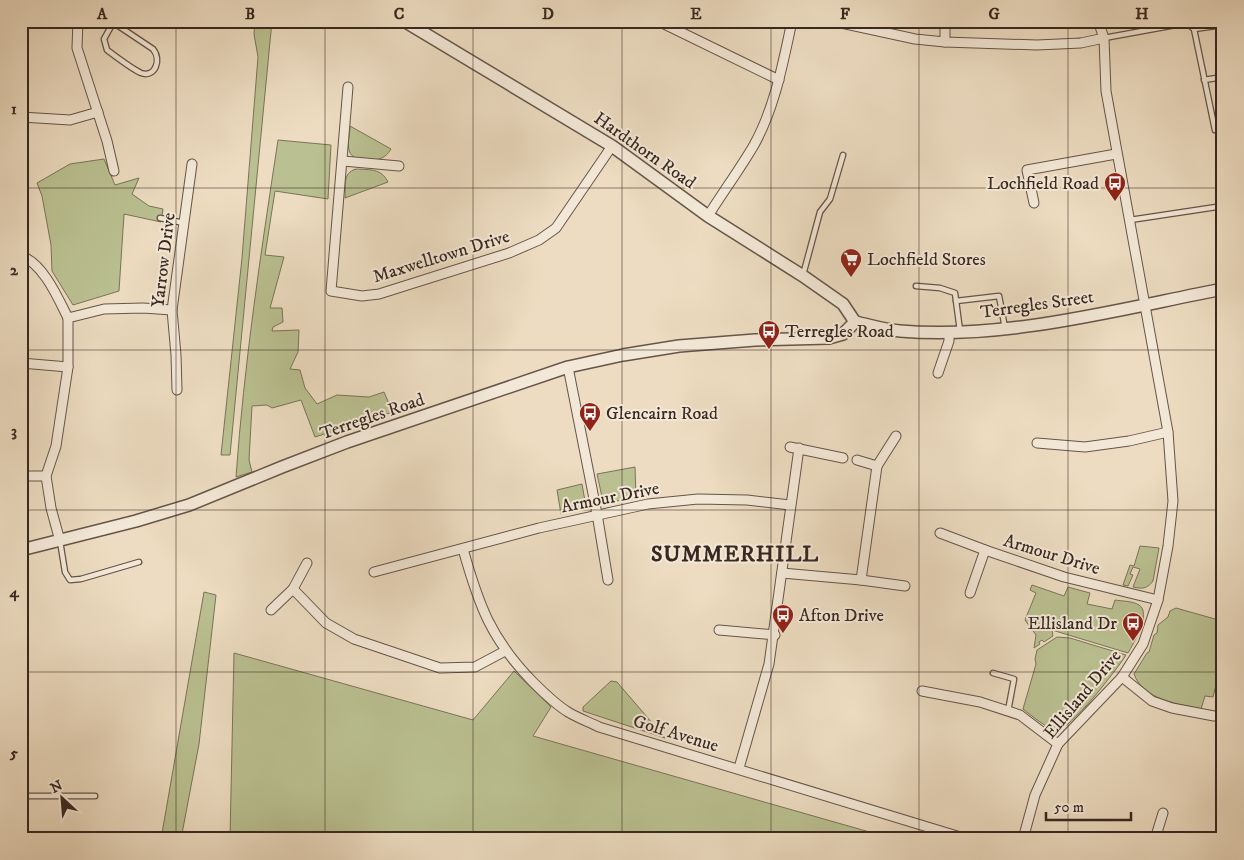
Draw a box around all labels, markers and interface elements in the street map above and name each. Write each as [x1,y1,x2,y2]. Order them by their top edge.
text: A [96,4,108,24]
text: B [245,4,255,24]
text: C [394,4,404,24]
text: D [542,4,554,24]
text: E [690,4,702,24]
text: F [840,4,850,24]
text: G [988,4,1000,24]
text: H [1135,4,1149,24]
text: 1 [11,99,17,119]
street label: Hardthorn Road [589,108,700,194]
bus stop icon: Lochfield Road [1103,171,1127,202]
place label: Lochfield Road [987,173,1099,195]
street label: Yarrow Drive [147,211,181,309]
street label: Maxwelltown Drive [370,226,512,288]
supermarket icon: Lochfield Stores [839,247,863,278]
place label: Lochfield Stores [867,249,986,271]
text: 2 [10,260,19,280]
street label: Terregles Street [979,286,1095,324]
bus stop icon: Terregles Road [757,319,781,350]
place label: Terregles Road [785,321,894,343]
street label: Terregles Road [317,389,427,445]
bus stop icon: Glencairn Road [578,401,602,432]
place label: Glencairn Road [606,403,718,425]
text: 3 [11,421,17,441]
street label: Armour Drive [559,478,661,518]
street label: Armour Drive [1001,530,1103,580]
district label: SUMMERHILL [651,541,819,568]
text: 4 [8,582,19,602]
bus stop icon: Afton Drive [771,603,795,634]
place label: Afton Drive [799,605,884,627]
bus stop icon: Ellisland Dr [1121,611,1145,642]
place label: Ellisland Dr [1027,613,1117,635]
street label: Ellisland Drive [1039,646,1126,744]
street label: Golf Avenue [630,711,721,757]
text: 5 [9,743,18,763]
north arrow [38,772,88,822]
text: N [48,776,66,798]
scale bar [1046,790,1132,822]
text: 50 m [1054,798,1084,817]

